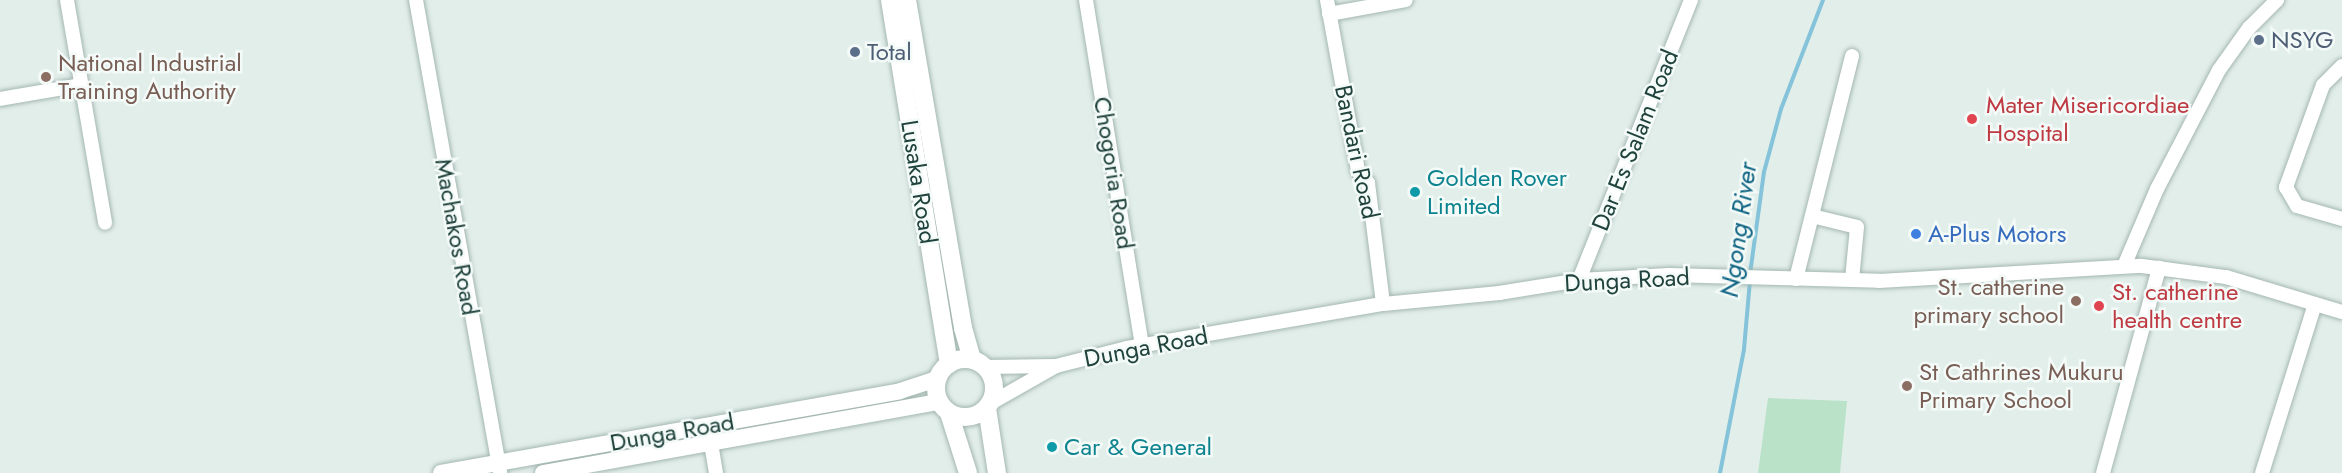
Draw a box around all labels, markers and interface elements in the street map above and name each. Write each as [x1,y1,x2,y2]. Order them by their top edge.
place label: NSYG [2271,26,2334,54]
marker: NSYG [2252,33,2266,47]
place label: Total [867,38,912,66]
marker: Total [848,45,862,59]
street label: Dar Es Salam Road [1586,45,1684,235]
place label: National Industrial Training Authority [58,49,242,105]
marker: National Industrial Training Authority [39,70,53,84]
street label: Bandari Road [1329,82,1385,222]
place label: Mater Misericordiae Hospital [1986,91,2189,147]
street label: Chogoria Road [1088,95,1140,251]
marker: Mater Misericordiae Hospital [1963,110,1981,128]
street label: Lusaka Road [895,118,943,246]
street label: Machakos Road [429,156,485,318]
water label: Ngong River [1714,160,1764,300]
place label: Golden Rover Limited [1427,164,1567,220]
marker: Golden Rover Limited [1408,185,1422,199]
place label: A-Plus Motors [1928,220,2066,248]
marker: A-Plus Motors [1909,227,1923,241]
street label: Dunga Road [1563,262,1691,298]
place label: St. catherine primary school [1913,273,2064,329]
place label: St. catherine health centre [2112,278,2242,334]
marker: St. catherine primary school [2069,294,2083,308]
marker: St. catherine health centre [2090,297,2108,315]
street label: Dunga Road [1082,321,1210,373]
place label: St Cathrines Mukuru Primary School [1919,358,2124,414]
marker: St Cathrines Mukuru Primary School [1900,379,1914,393]
street label: Dunga Road [608,407,736,457]
place label: Car & General [1064,433,1212,461]
marker: Car & General [1045,440,1059,454]

